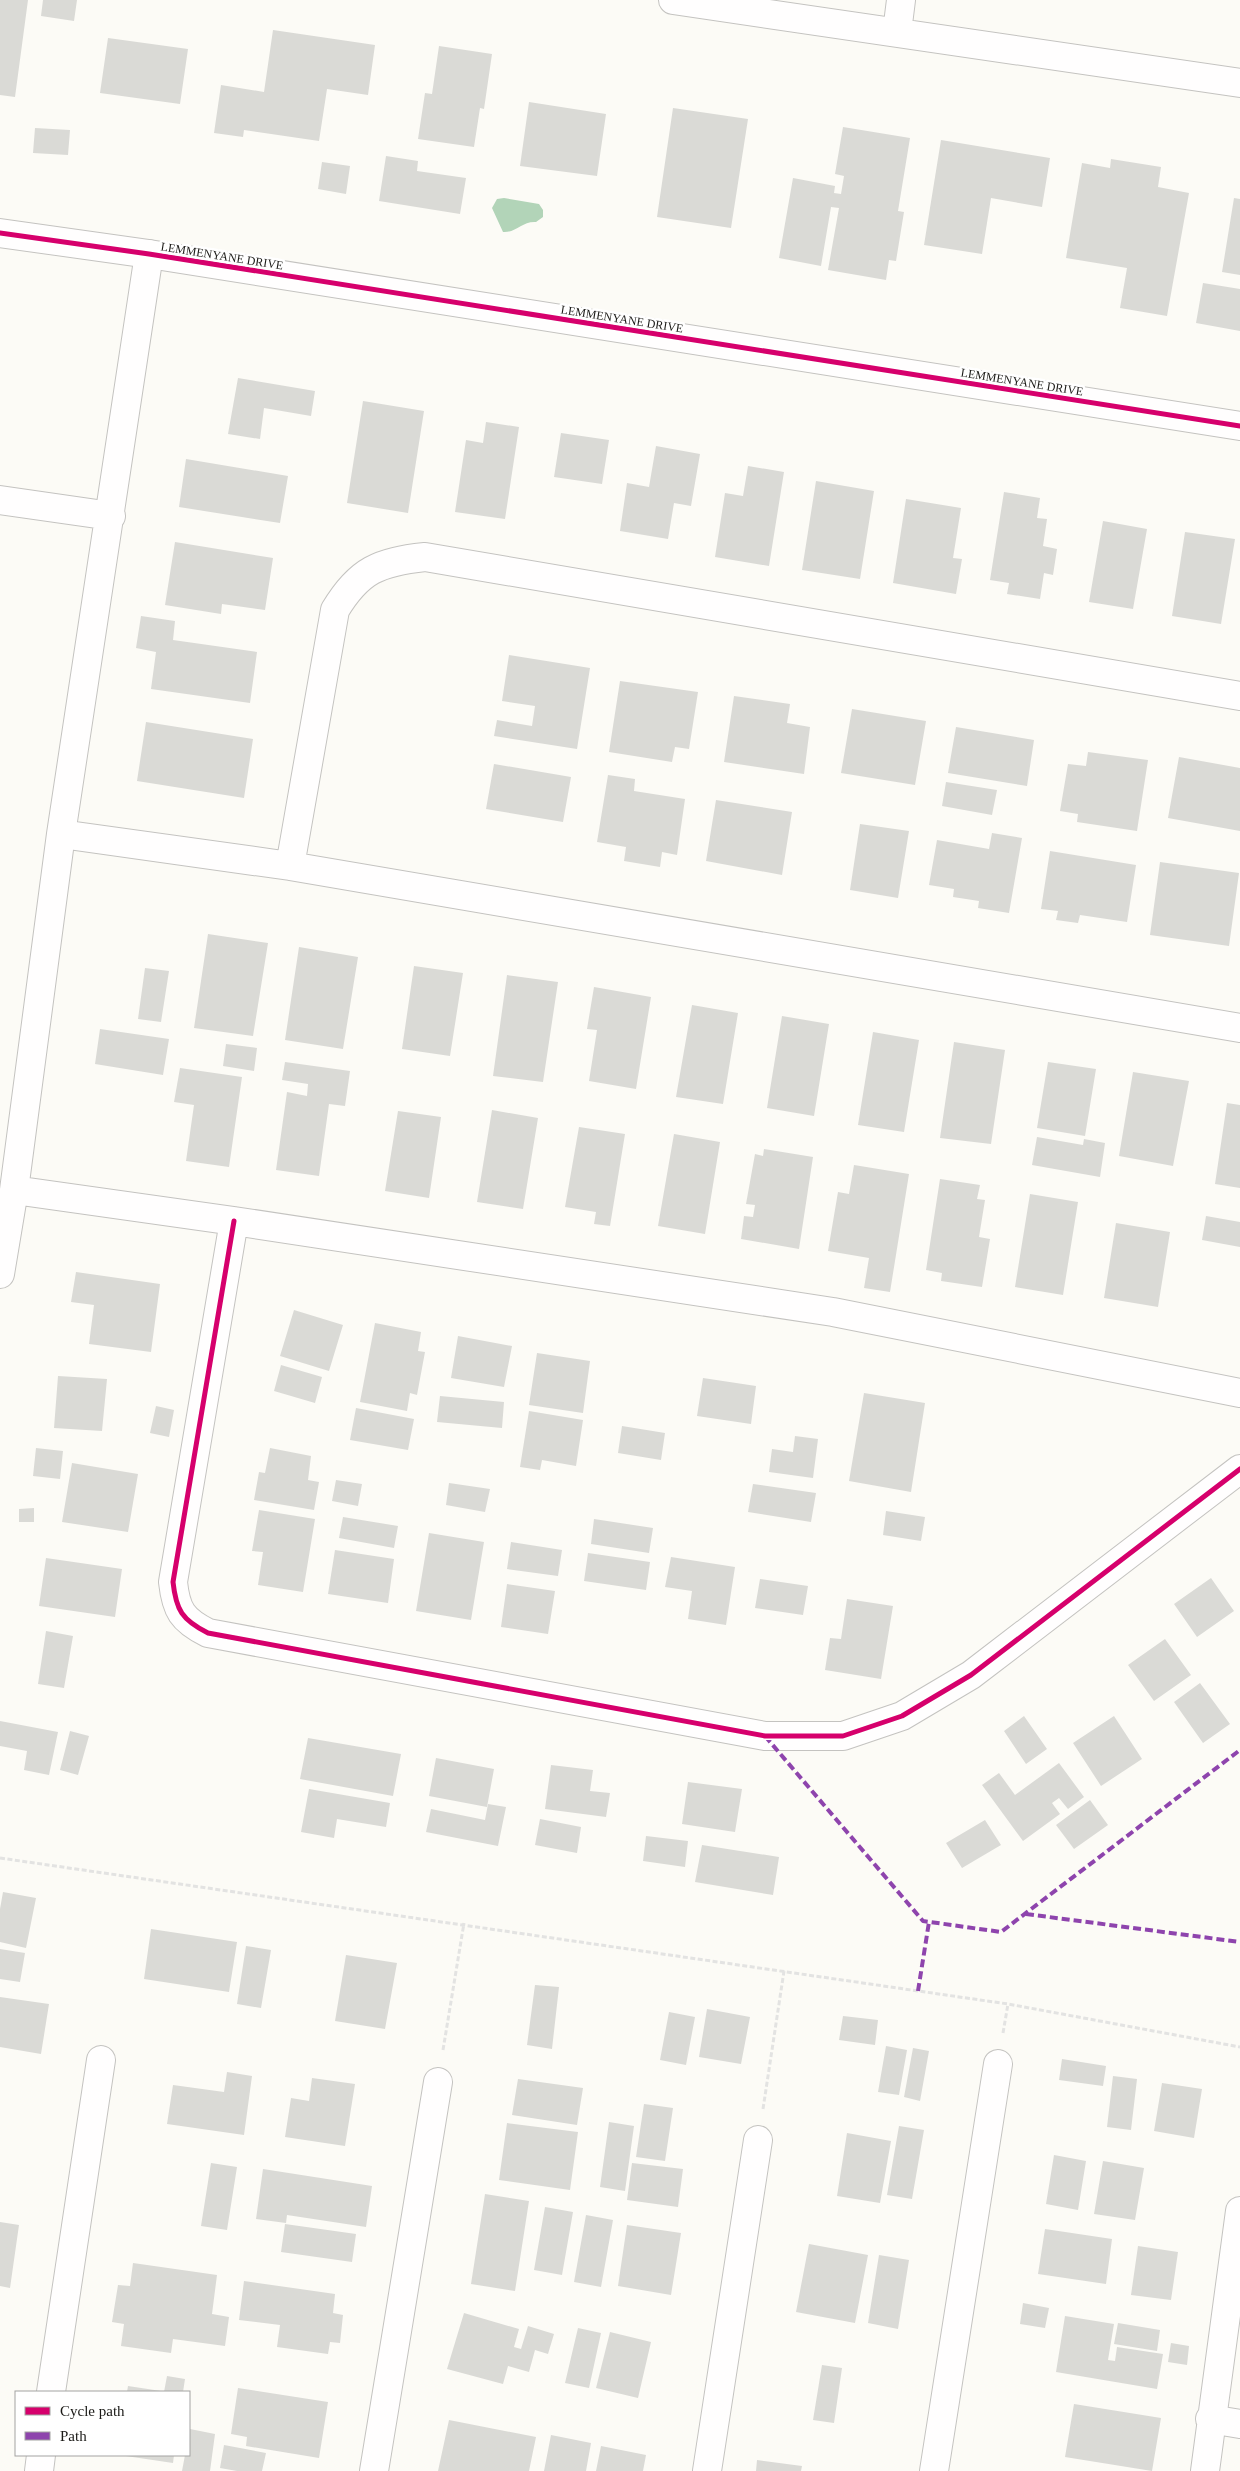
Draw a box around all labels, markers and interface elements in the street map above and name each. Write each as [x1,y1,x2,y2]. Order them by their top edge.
street label: LEMMENYANE DRIVE [160,239,284,273]
street label: LEMMENYANE DRIVE [560,302,684,336]
street label: LEMMENYANE DRIVE [960,365,1084,399]
legend [15,2391,190,2456]
text: Cycle path [60,2403,125,2419]
text: Path [60,2428,87,2444]

